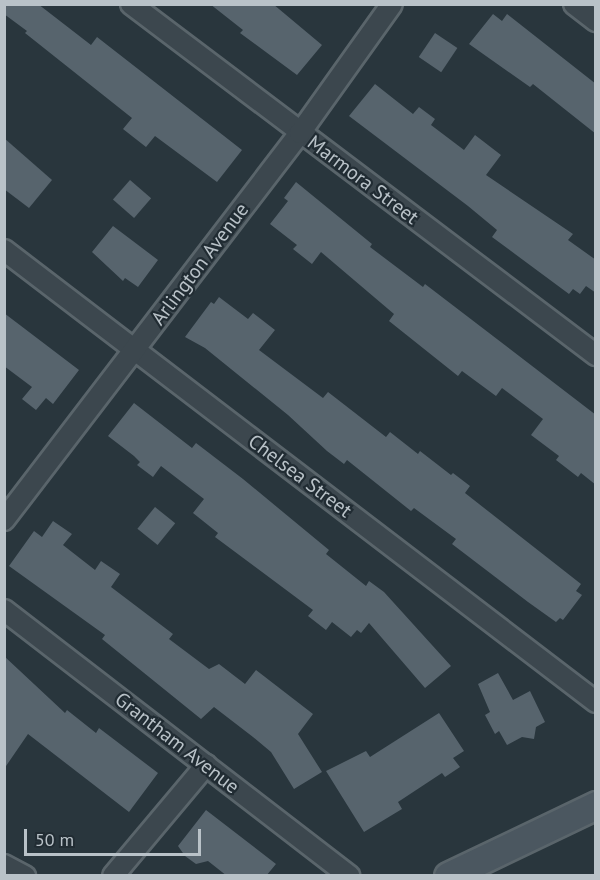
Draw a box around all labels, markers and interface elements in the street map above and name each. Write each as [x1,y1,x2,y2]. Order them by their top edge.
street label: Marmora Street [303,131,423,229]
street label: Arlington Avenue [146,198,254,330]
street label: Chelsea Street [244,429,356,523]
street label: Grantham Avenue [110,687,244,799]
scale bar [27,817,204,855]
text: 50 m [35,828,74,851]

